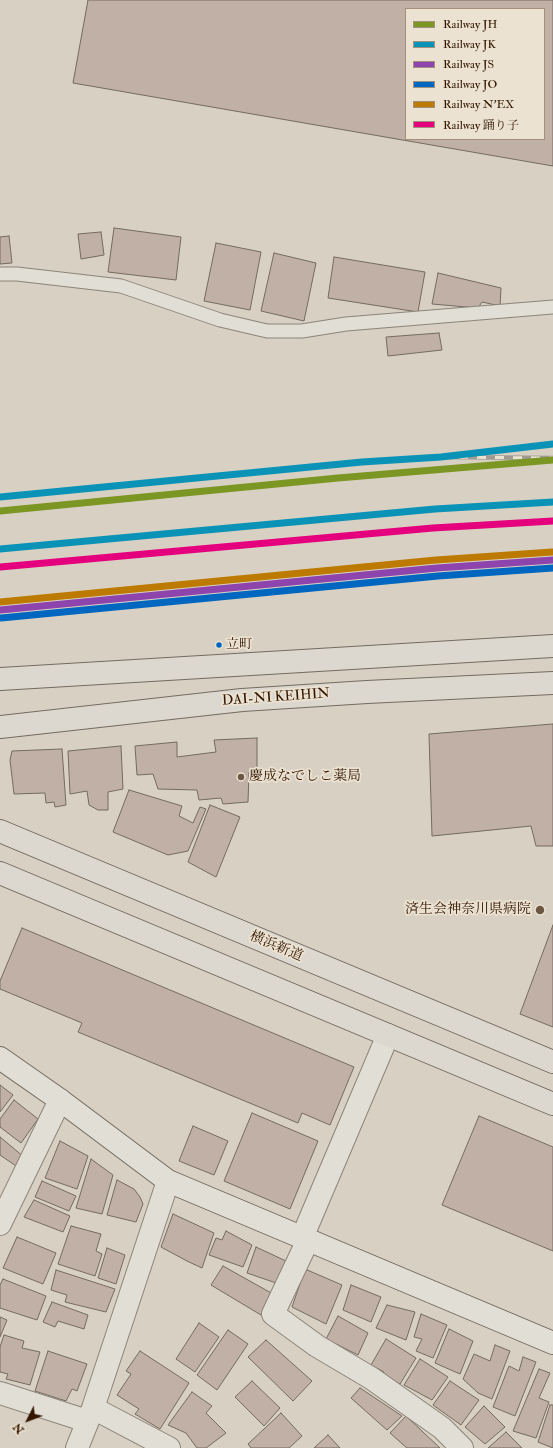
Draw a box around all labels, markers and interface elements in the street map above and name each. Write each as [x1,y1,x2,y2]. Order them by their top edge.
legend [405,8,545,140]
text: Railway JH [443,17,497,32]
text: Railway JK [443,37,496,52]
text: Railway JS [443,57,494,72]
text: Railway JO [443,77,497,92]
text: Railway N'EX [443,97,514,112]
text: Railway 踊り子 [443,118,519,133]
place label: 立町 [226,637,252,653]
marker: 立町 [214,640,224,650]
street label: DAI-NI KEIHIN [222,686,330,710]
place label: 慶成なでしこ薬局 [249,769,361,785]
marker: 慶成なでしこ薬局 [236,772,246,782]
place label: 済生会神奈川県病院 [405,902,531,918]
marker: 済生会神奈川県病院 [534,904,546,916]
street label: 横浜新道 [247,928,305,966]
north arrow [8,1400,48,1440]
text: N [11,1420,27,1436]

